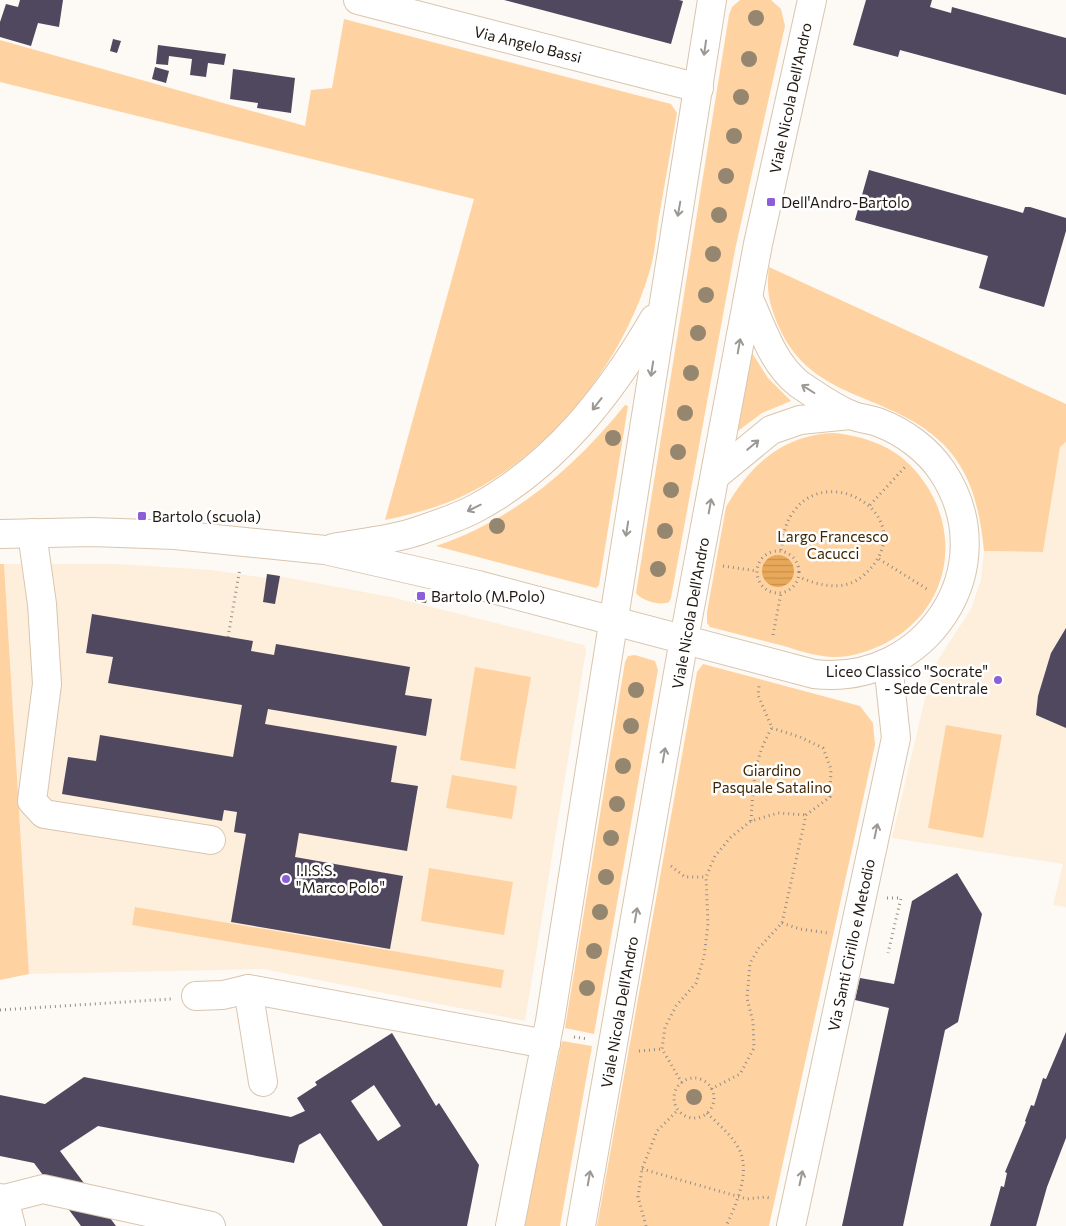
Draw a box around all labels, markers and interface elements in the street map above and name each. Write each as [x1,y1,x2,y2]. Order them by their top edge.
street label: Viale Nicola Dell'Andro [765,21,815,175]
street label: Via Angelo Bassi [472,22,584,66]
one-way arrow [699,40,709,56]
place label: Dell'Andro-Bartolo [781,193,910,211]
marker: Dell'Andro-Bartolo [765,196,777,208]
one-way arrow [673,200,683,216]
one-way arrow [734,338,744,354]
one-way arrow [647,361,657,377]
one-way arrow [802,384,816,394]
one-way arrow [591,397,602,410]
one-way arrow [746,439,759,450]
one-way arrow [705,498,715,514]
one-way arrow [467,504,482,514]
place label: Bartolo (scuola) [152,507,261,525]
marker: Bartolo (scuola) [136,510,148,522]
one-way arrow [621,521,631,537]
park label: Largo Francesco Cacucci [777,527,889,562]
street label: Viale Nicola Dell'Andro [668,536,712,690]
place label: Bartolo (M.Polo) [431,587,545,605]
marker: Bartolo (M.Polo) [415,590,427,602]
place label: Liceo Classico "Socrate" - Sede Centrale [826,662,988,697]
marker: Liceo Classico "Socrate" - Sede Centrale [992,674,1004,686]
one-way arrow [660,747,670,763]
park label: Giardino Pasquale Satalino [712,761,832,796]
one-way arrow [872,824,881,840]
street label: Via Santi Cirillo e Metodio [824,857,878,1033]
place label: I.I.S.S. "Marco Polo" [296,861,385,896]
marker: I.I.S.S. "Marco Polo" [280,873,292,885]
one-way arrow [632,907,641,923]
street label: Viale Nicola Dell'Andro [597,935,641,1089]
one-way arrow [585,1170,595,1186]
one-way arrow [797,1171,806,1187]

